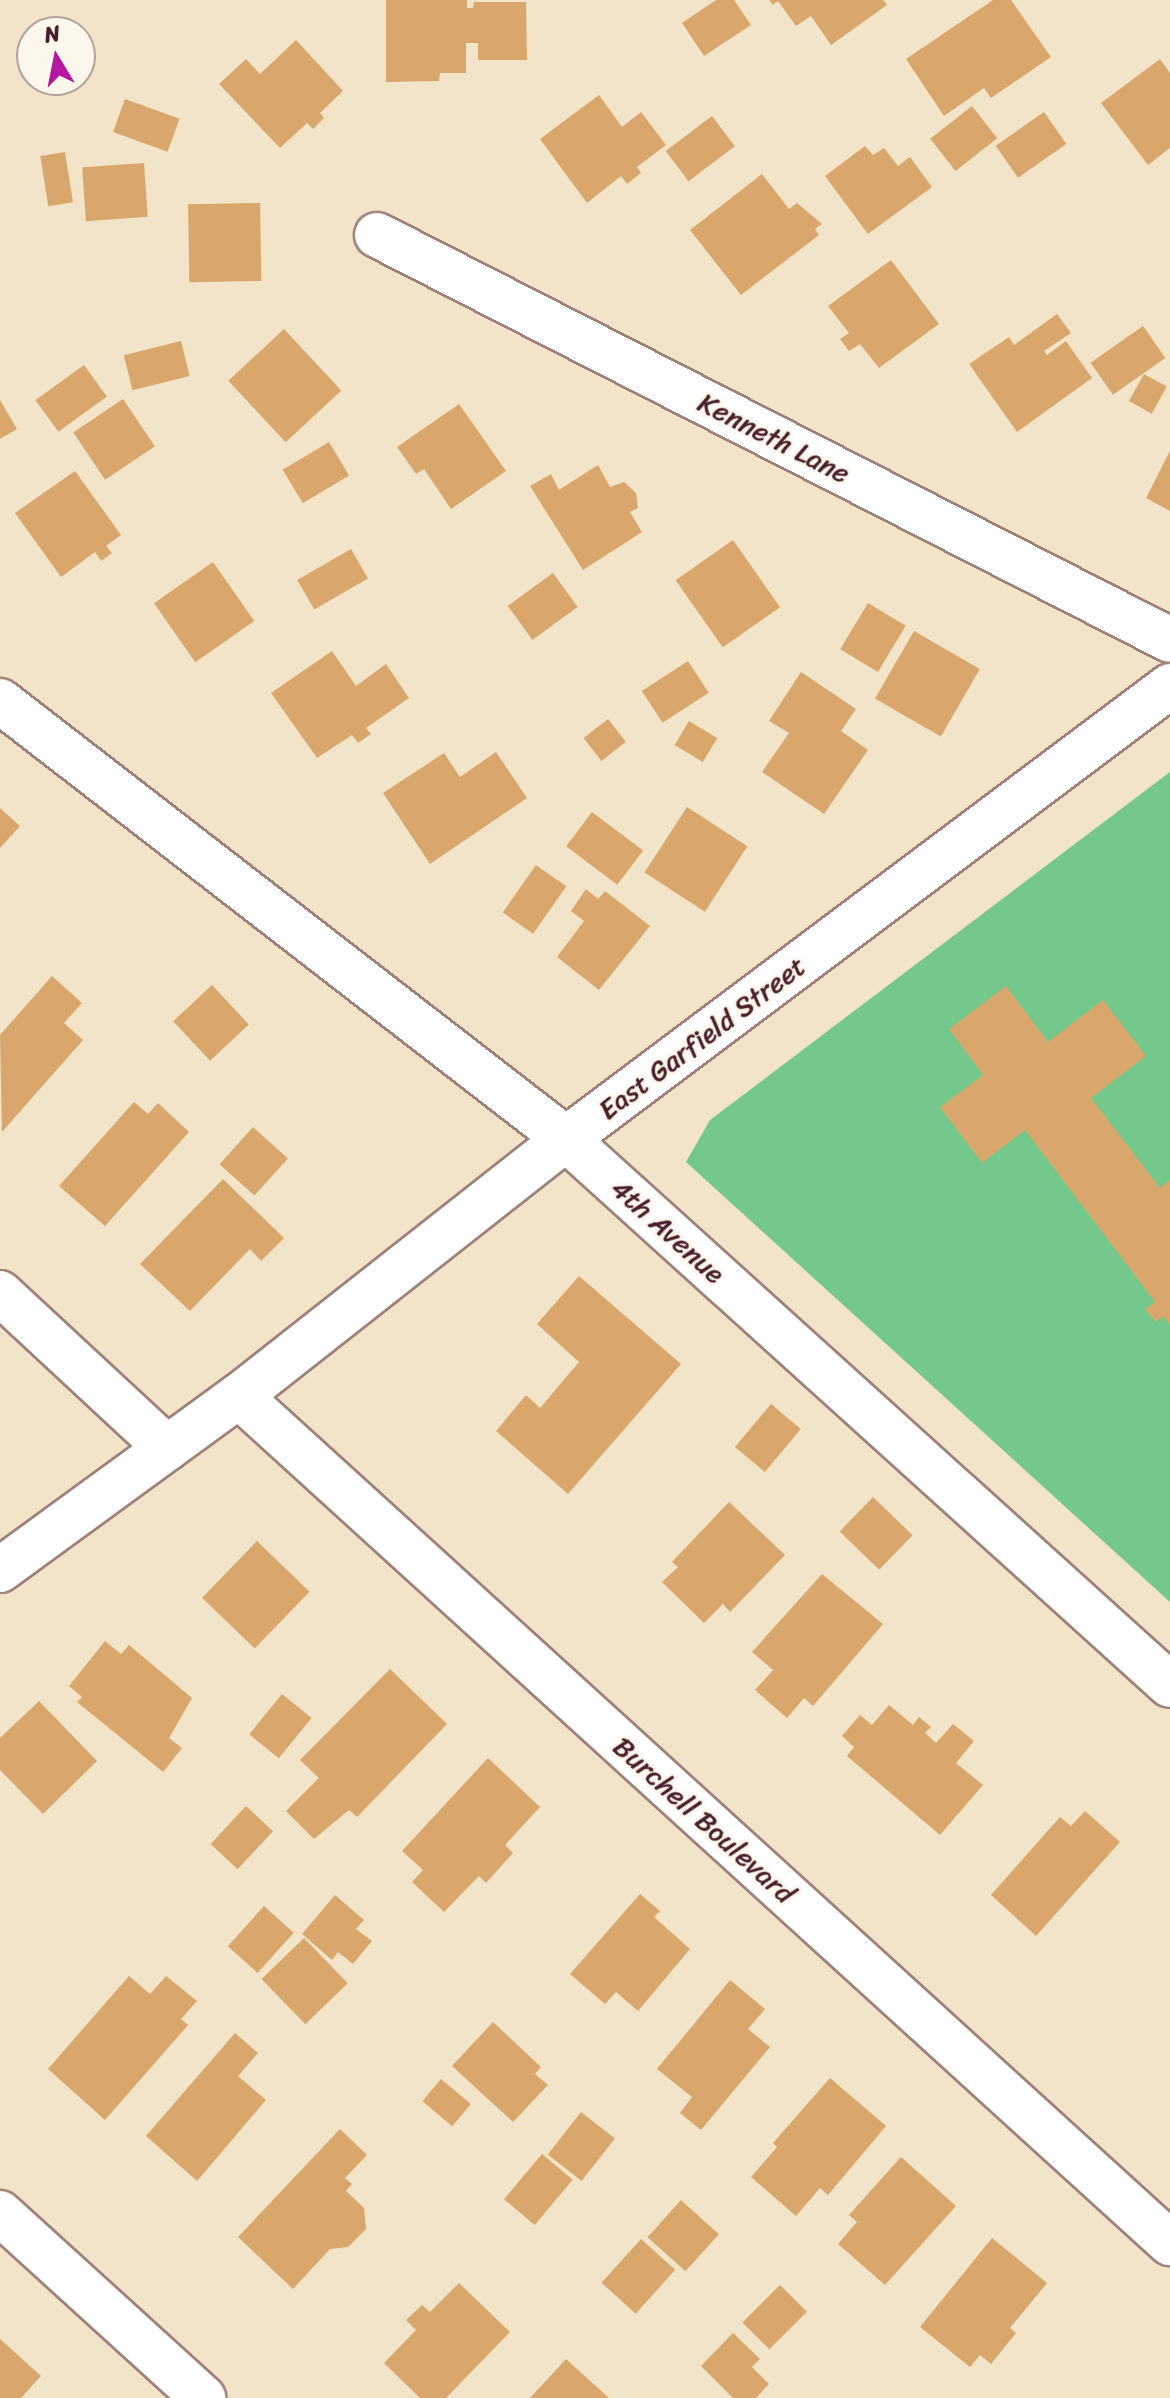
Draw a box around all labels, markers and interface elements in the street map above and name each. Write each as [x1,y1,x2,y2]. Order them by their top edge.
text: N [41,13,63,54]
north arrow [16,16,96,96]
street label: Kenneth Lane [693,385,855,491]
street label: East Garfield Street [591,949,813,1127]
street label: 4th Avenue [604,1171,732,1291]
street label: Burchell Boulevard [607,1730,801,1910]

